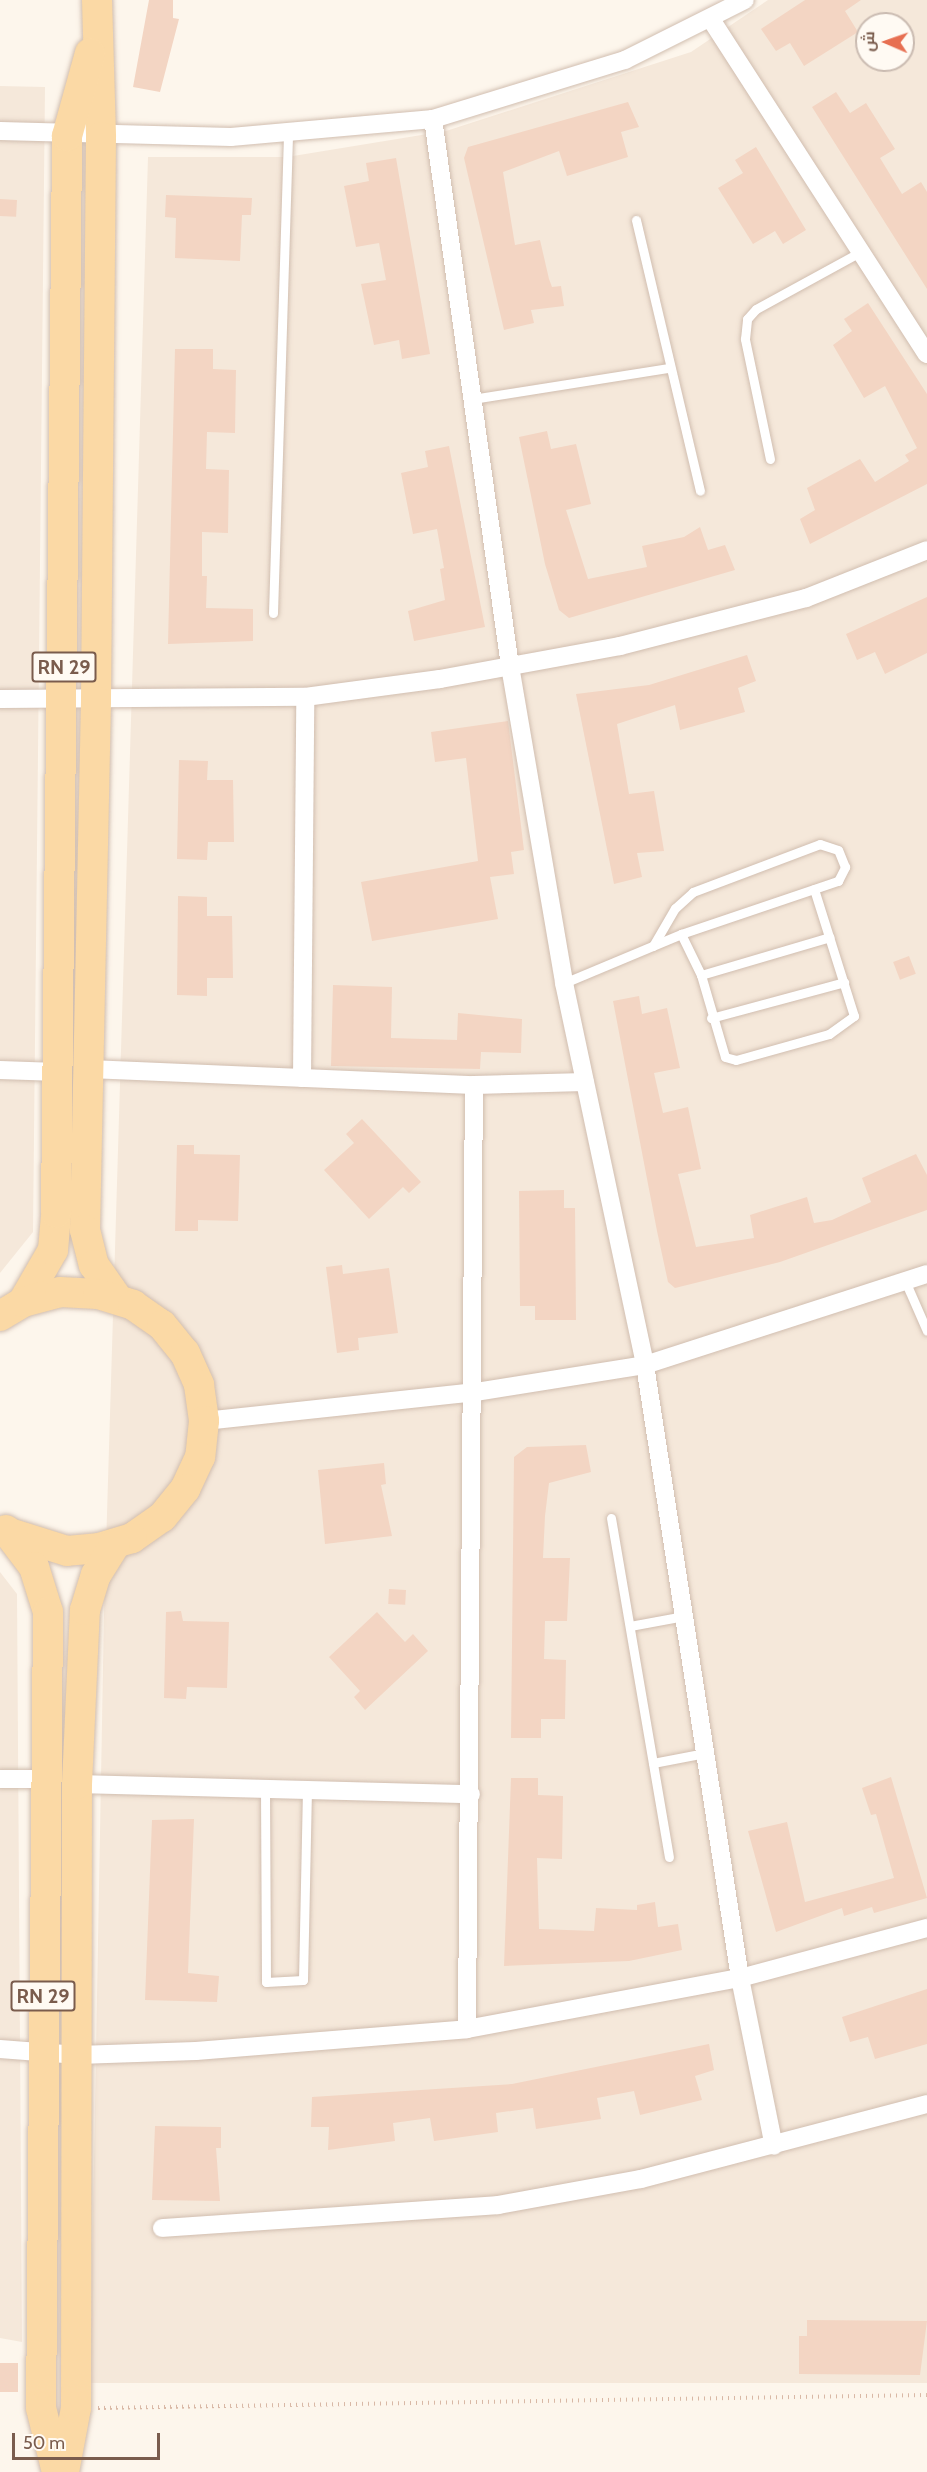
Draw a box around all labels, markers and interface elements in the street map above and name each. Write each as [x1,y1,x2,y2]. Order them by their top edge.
north arrow [855,12,915,72]
text: ش [859,31,878,52]
road number: RN 29 [31,650,97,684]
road number: RN 29 [10,1979,76,2013]
scale bar [15,2421,164,2459]
text: 50 m [23,2432,65,2454]

